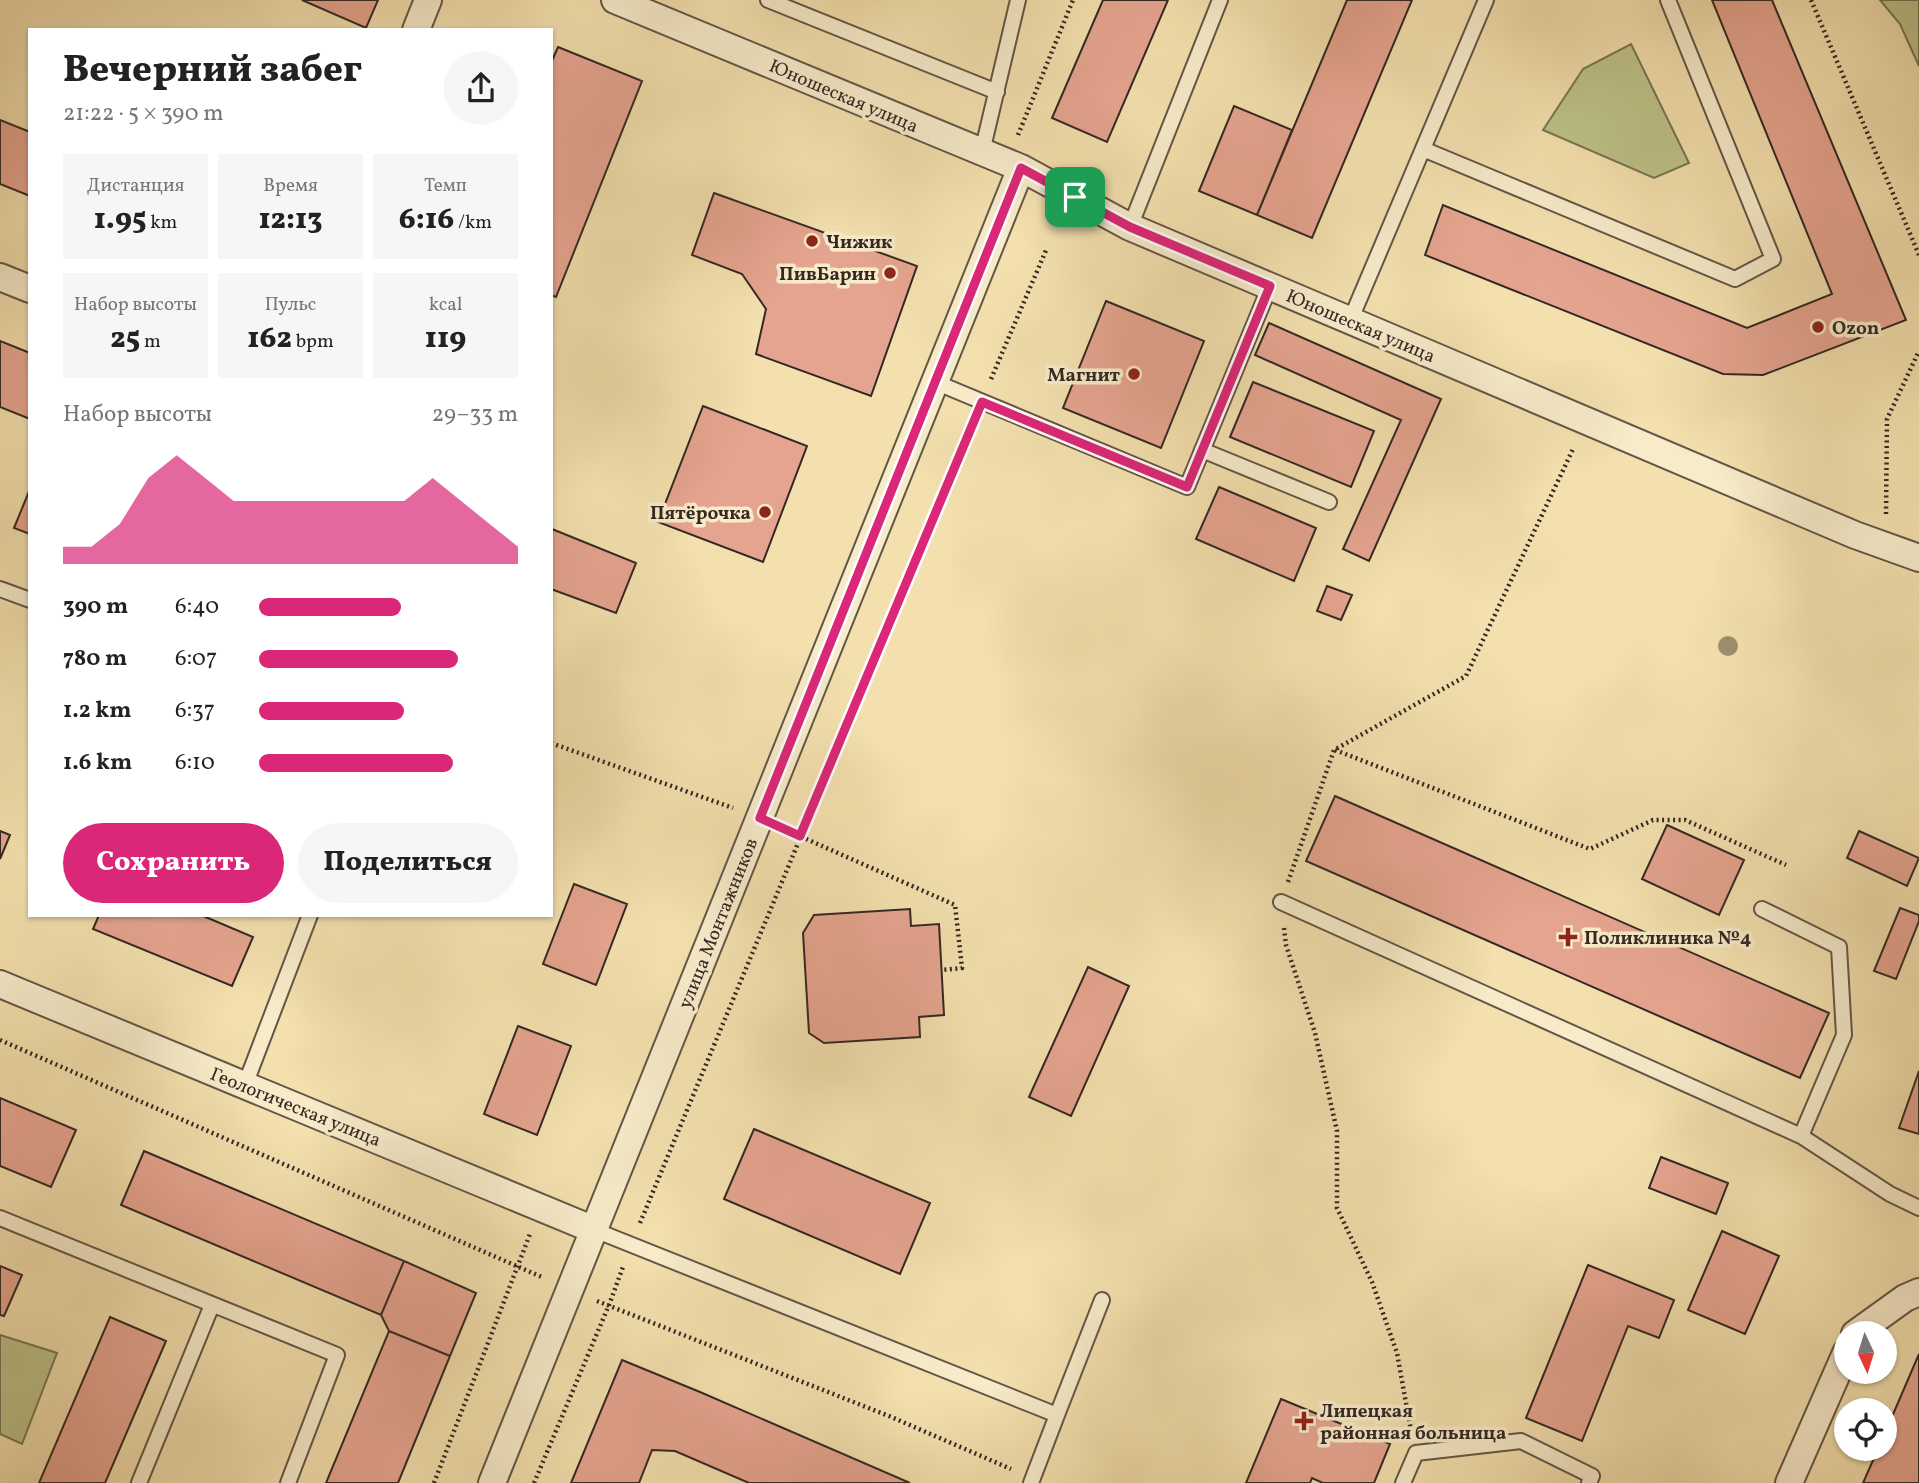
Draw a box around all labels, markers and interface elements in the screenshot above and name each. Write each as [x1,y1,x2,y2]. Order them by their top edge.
text: Вечерний забег [63,45,362,98]
button: share [444,51,518,125]
street label: Юношеская улица [765,54,922,140]
text: 21:22 · 5 × 390 m [63,98,224,130]
pin [1045,167,1105,227]
text: Дистанция [87,173,184,199]
text: Время [263,173,318,199]
text: Темп [424,173,467,199]
icon: arrive [1056,178,1094,216]
text: 1.95 [94,199,146,241]
text: 12:13 [258,199,323,241]
text: 6:16 [399,199,454,241]
text: km [146,210,177,236]
text: /km [454,210,492,236]
place label: Чижик [826,230,893,256]
marker: Чижик [804,233,820,249]
place label: ПивБарин [779,262,876,288]
marker: ПивБарин [882,265,898,281]
street label: Юношеская улица [1282,284,1439,370]
text: Набор высоты [74,292,197,318]
text: Пульс [265,292,316,318]
text: kcal [429,292,462,318]
place label: Ozon [1832,316,1879,342]
text: 25 [110,318,140,360]
text: 162 [247,318,292,360]
text: 119 [425,318,466,360]
marker: Ozon [1810,319,1826,335]
text: m [140,329,161,355]
text: bpm [292,329,334,355]
place label: Магнит [1047,363,1121,389]
marker: Магнит [1126,366,1142,382]
text: Набор высоты [63,399,212,431]
text: 29–33 m [432,399,518,431]
place label: Пятёрочка [650,501,751,527]
marker: Пятёрочка [757,504,773,520]
text: 390 m [63,591,128,623]
text: 6:40 [175,591,219,623]
text: 780 m [63,643,127,675]
text: 6:07 [175,643,217,675]
text: 1.2 km [63,695,132,727]
text: 6:37 [175,695,215,727]
text: 1.6 km [63,747,132,779]
text: 6:10 [175,747,215,779]
button: Сохранить [63,823,284,903]
button: Поделиться [298,823,518,903]
street label: улица Монтажников [673,834,765,1013]
place label: Поликлиника №4 [1584,926,1751,952]
marker: Поликлиника №4 [1558,927,1578,947]
street label: Геологическая улица [206,1062,385,1154]
north arrow [1834,1321,1897,1384]
map controls [1834,1321,1897,1461]
button: locate [1834,1398,1897,1461]
place label: Липецкая районная больница [1320,1399,1506,1447]
marker: Липецкая районная больница [1294,1411,1314,1431]

